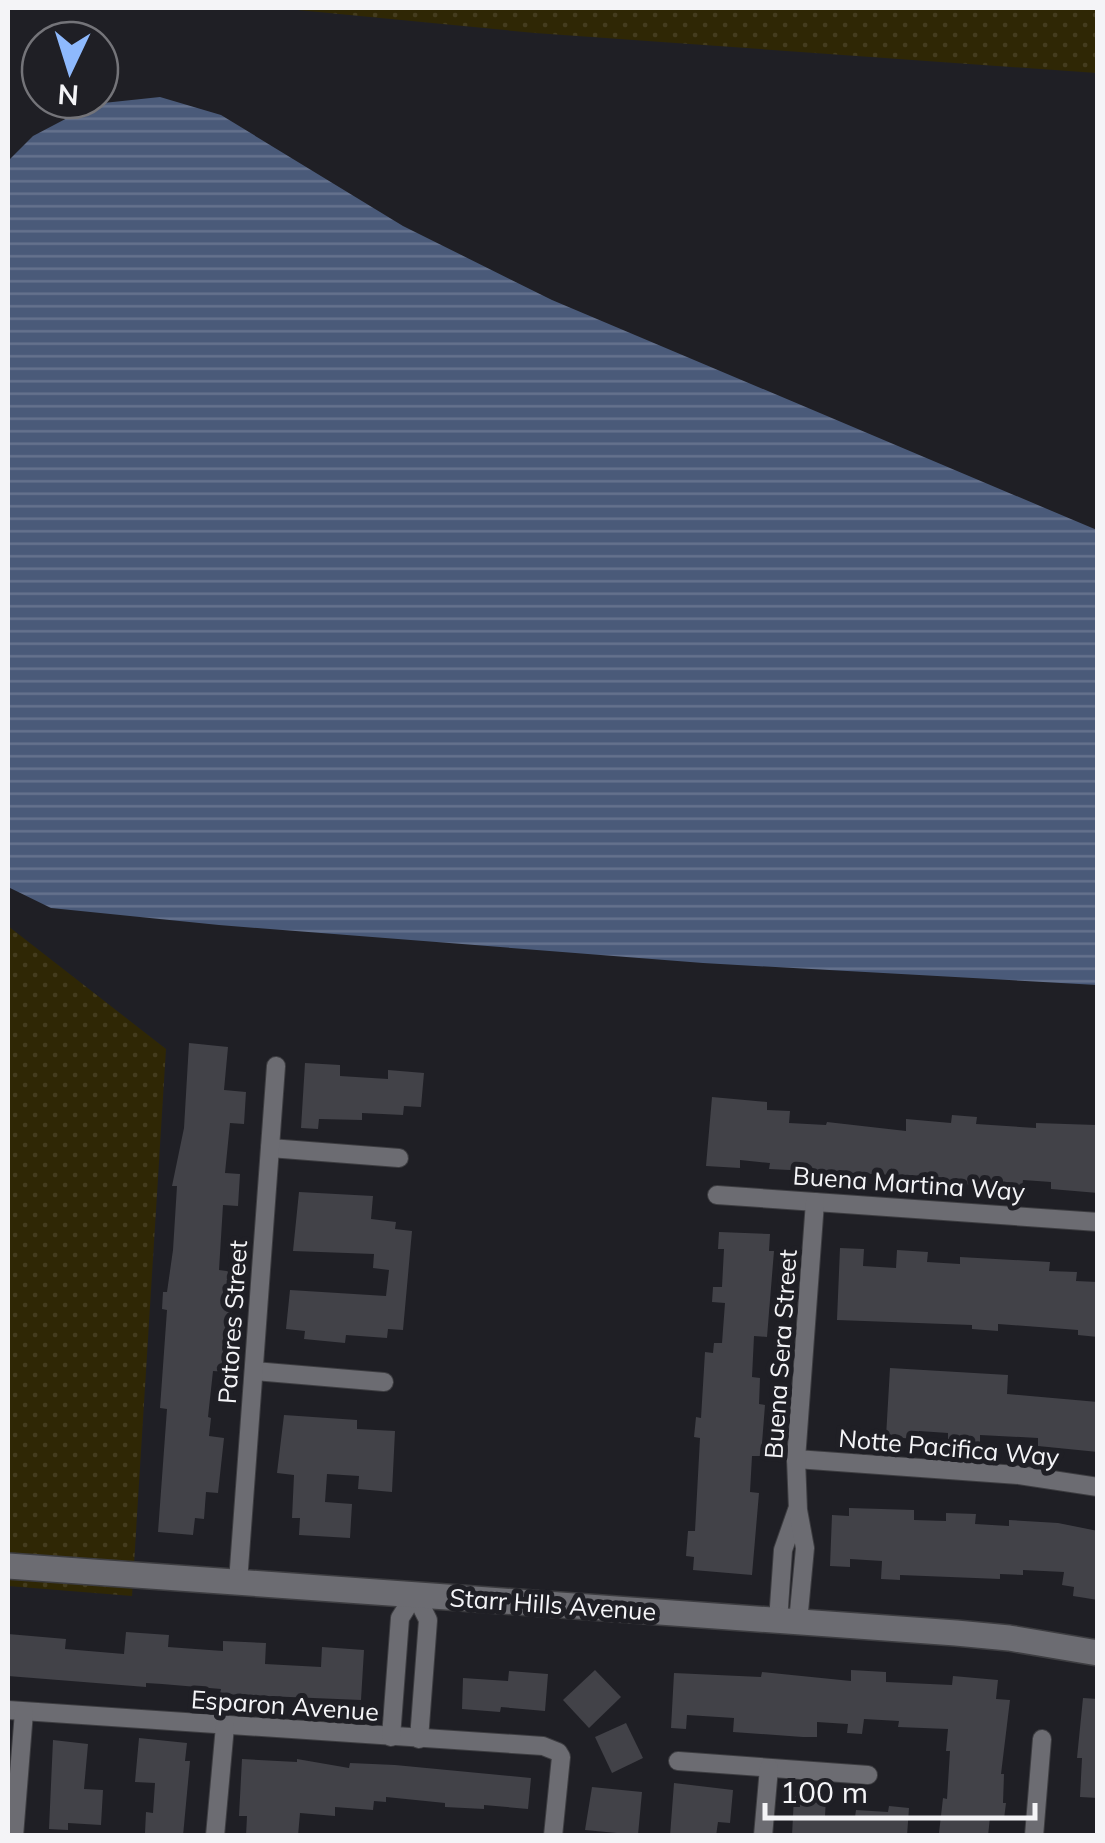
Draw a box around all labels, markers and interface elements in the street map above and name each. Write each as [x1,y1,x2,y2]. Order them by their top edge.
north arrow [20,20,120,120]
text: N [56,77,80,114]
street label: Buena Martina Way [792,1159,1026,1207]
street label: Patores Street [211,1239,253,1405]
street label: Buena Sera Street [757,1248,803,1460]
street label: Notte Pacifica Way [837,1422,1061,1472]
street label: Starr Hills Avenue [449,1581,657,1627]
street label: Esparon Avenue [190,1683,380,1727]
scale bar [765,1758,1035,1820]
text: 100 m [780,1773,868,1811]

